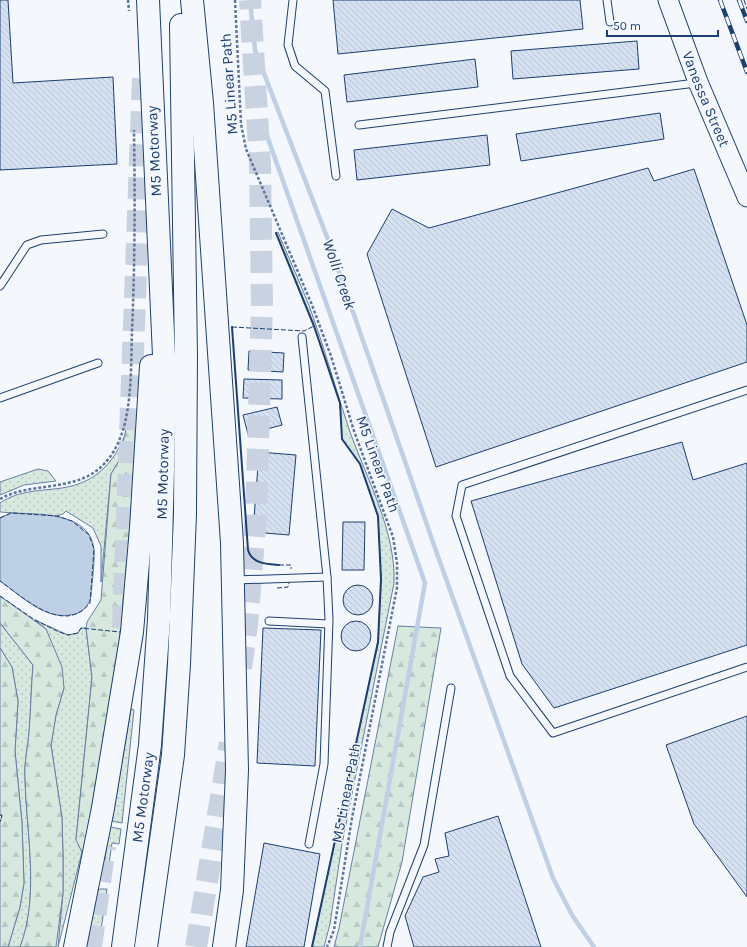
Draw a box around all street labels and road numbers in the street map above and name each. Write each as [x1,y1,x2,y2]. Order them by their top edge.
street label: M5 Linear Path [216,33,242,135]
street label: Vanessa Street [678,49,734,150]
street label: M5 Motorway [143,105,165,197]
street label: M5 Linear Path [352,413,404,515]
street label: M5 Motorway [153,428,173,520]
street label: M5 Linear Path [327,741,365,845]
street label: M5 Motorway [128,751,158,844]

